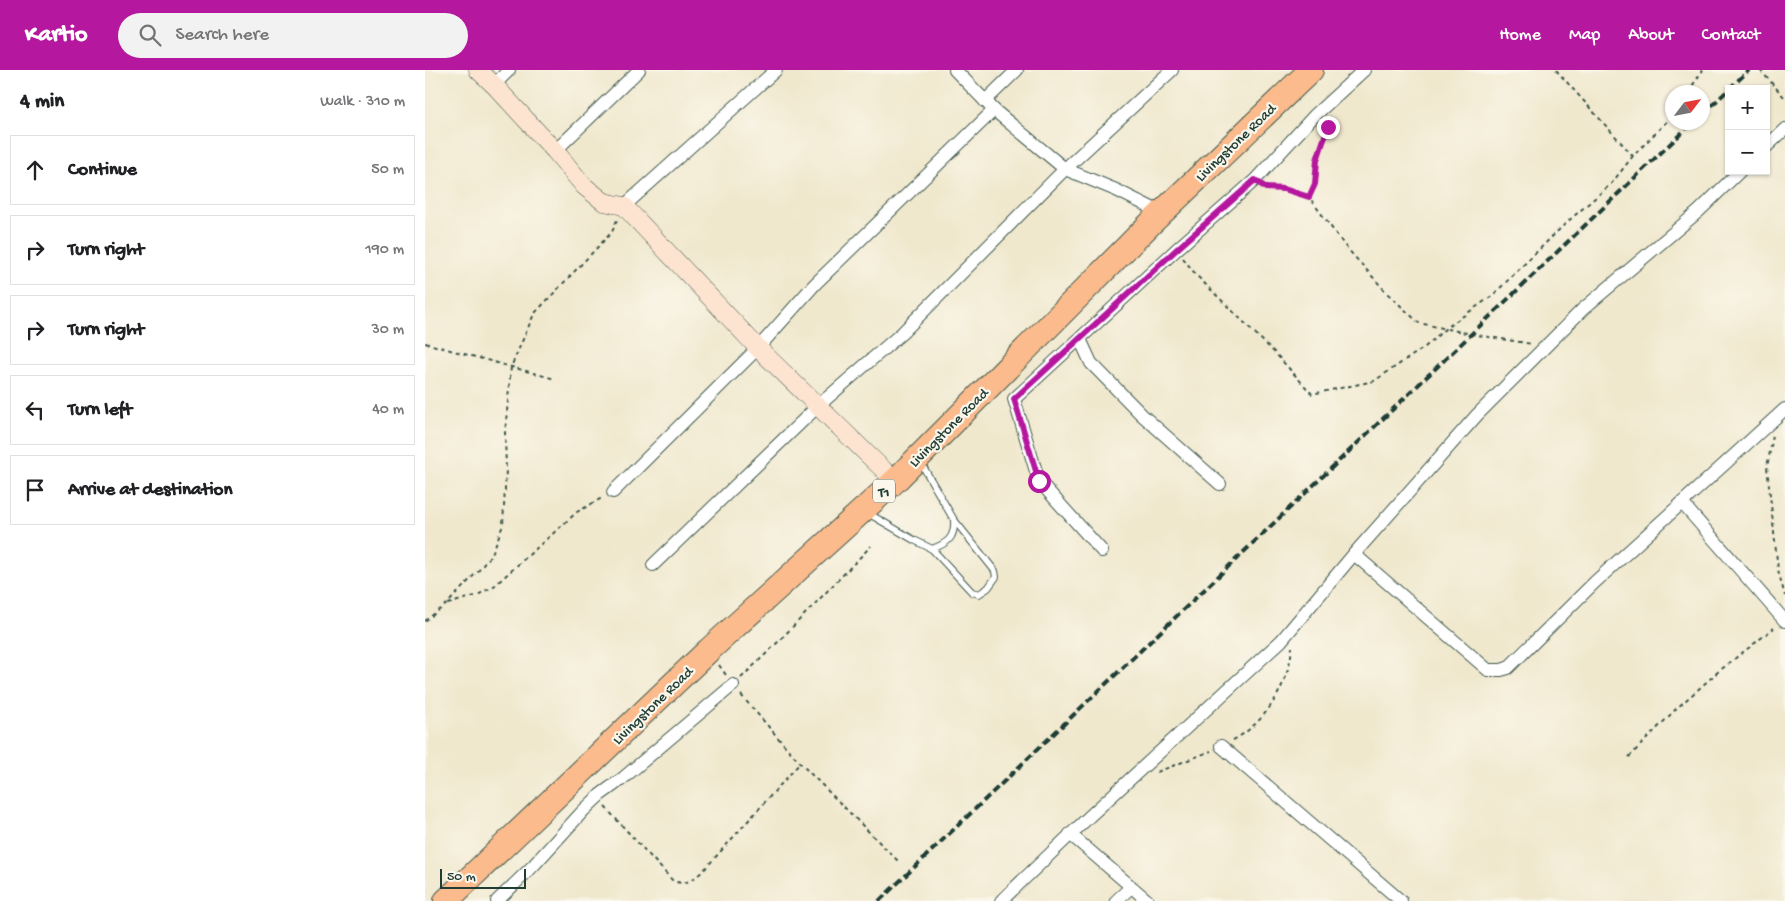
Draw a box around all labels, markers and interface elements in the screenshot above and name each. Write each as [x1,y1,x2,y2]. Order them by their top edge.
search box [118,13,468,58]
text: Kartio [25,21,88,50]
icon: search [136,21,164,49]
text: Search here [176,24,269,47]
text: Home [1499,25,1541,46]
text: Map [1569,25,1600,46]
text: About [1628,25,1674,46]
text: Contact [1702,25,1760,46]
north arrow [1665,85,1710,130]
map controls [1725,85,1770,175]
button: + [1725,85,1770,130]
text: 4 min [20,90,64,115]
text: Walk · 310 m [320,93,405,112]
street label: Livingstone Road [1192,100,1281,186]
route end [1317,116,1340,139]
button: − [1725,130,1770,175]
icon: ahead [21,156,49,184]
text: Continue [68,159,137,182]
text: 50 m [371,161,404,180]
icon: right [21,236,49,264]
text: Turn right [68,239,144,262]
text: 190 m [365,241,404,260]
icon: right [21,316,49,344]
text: Turn right [68,319,144,342]
text: 30 m [371,321,404,340]
street label: Livingstone Road [906,384,994,472]
icon: left [21,396,49,424]
text: Turn left [68,399,132,422]
text: 40 m [372,401,404,420]
route start [1028,470,1051,493]
icon: arrive [21,476,49,504]
text: Arrive at destination [68,479,232,502]
road number: T1 [873,480,895,502]
street label: Livingstone Road [609,663,698,749]
scale bar [440,866,526,889]
text: 50 m [447,869,476,886]

